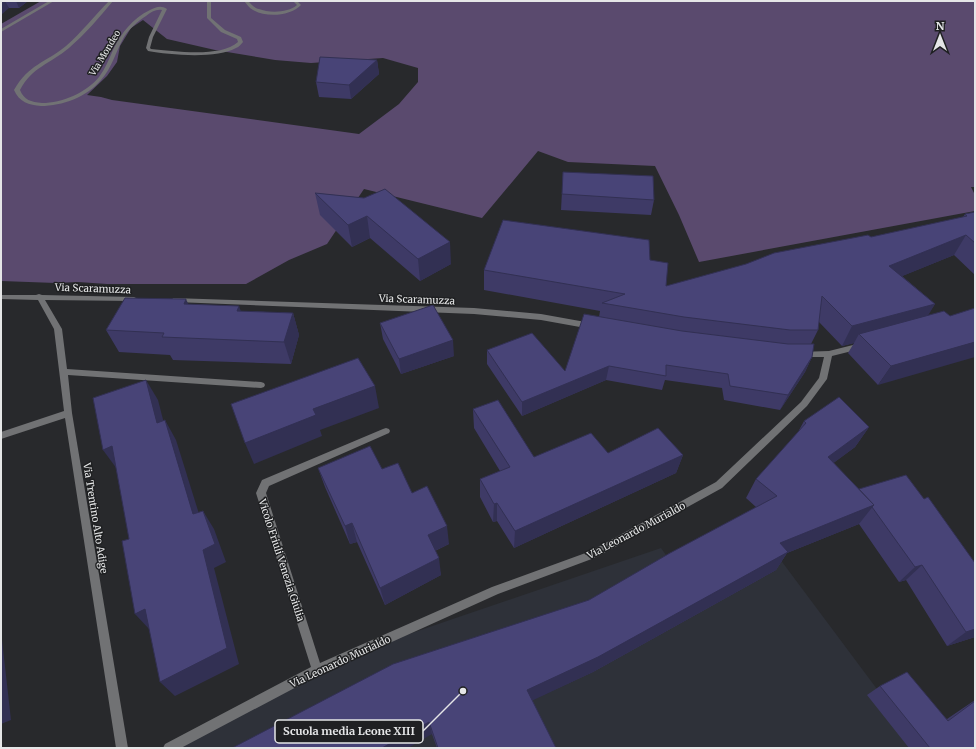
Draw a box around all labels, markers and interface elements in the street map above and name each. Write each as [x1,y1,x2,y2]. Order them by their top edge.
north arrow [920,16,960,56]
text: N [936,19,945,33]
street label: Via Mondeo [86,28,123,78]
street label: Via Scaramuzza [54,281,132,296]
street label: Via Scaramuzza [378,292,456,307]
street label: Via Trentino Alto Adige [80,461,111,574]
street label: Vicolo Friuli Venezia Giulia [255,496,308,624]
street label: Via Leonardo Murialdo [584,499,688,562]
street label: Via Leonardo Murialdo [287,632,393,691]
callout: Scuola media Leone XIII [275,720,423,743]
text: Scuola media Leone XIII [283,724,415,738]

